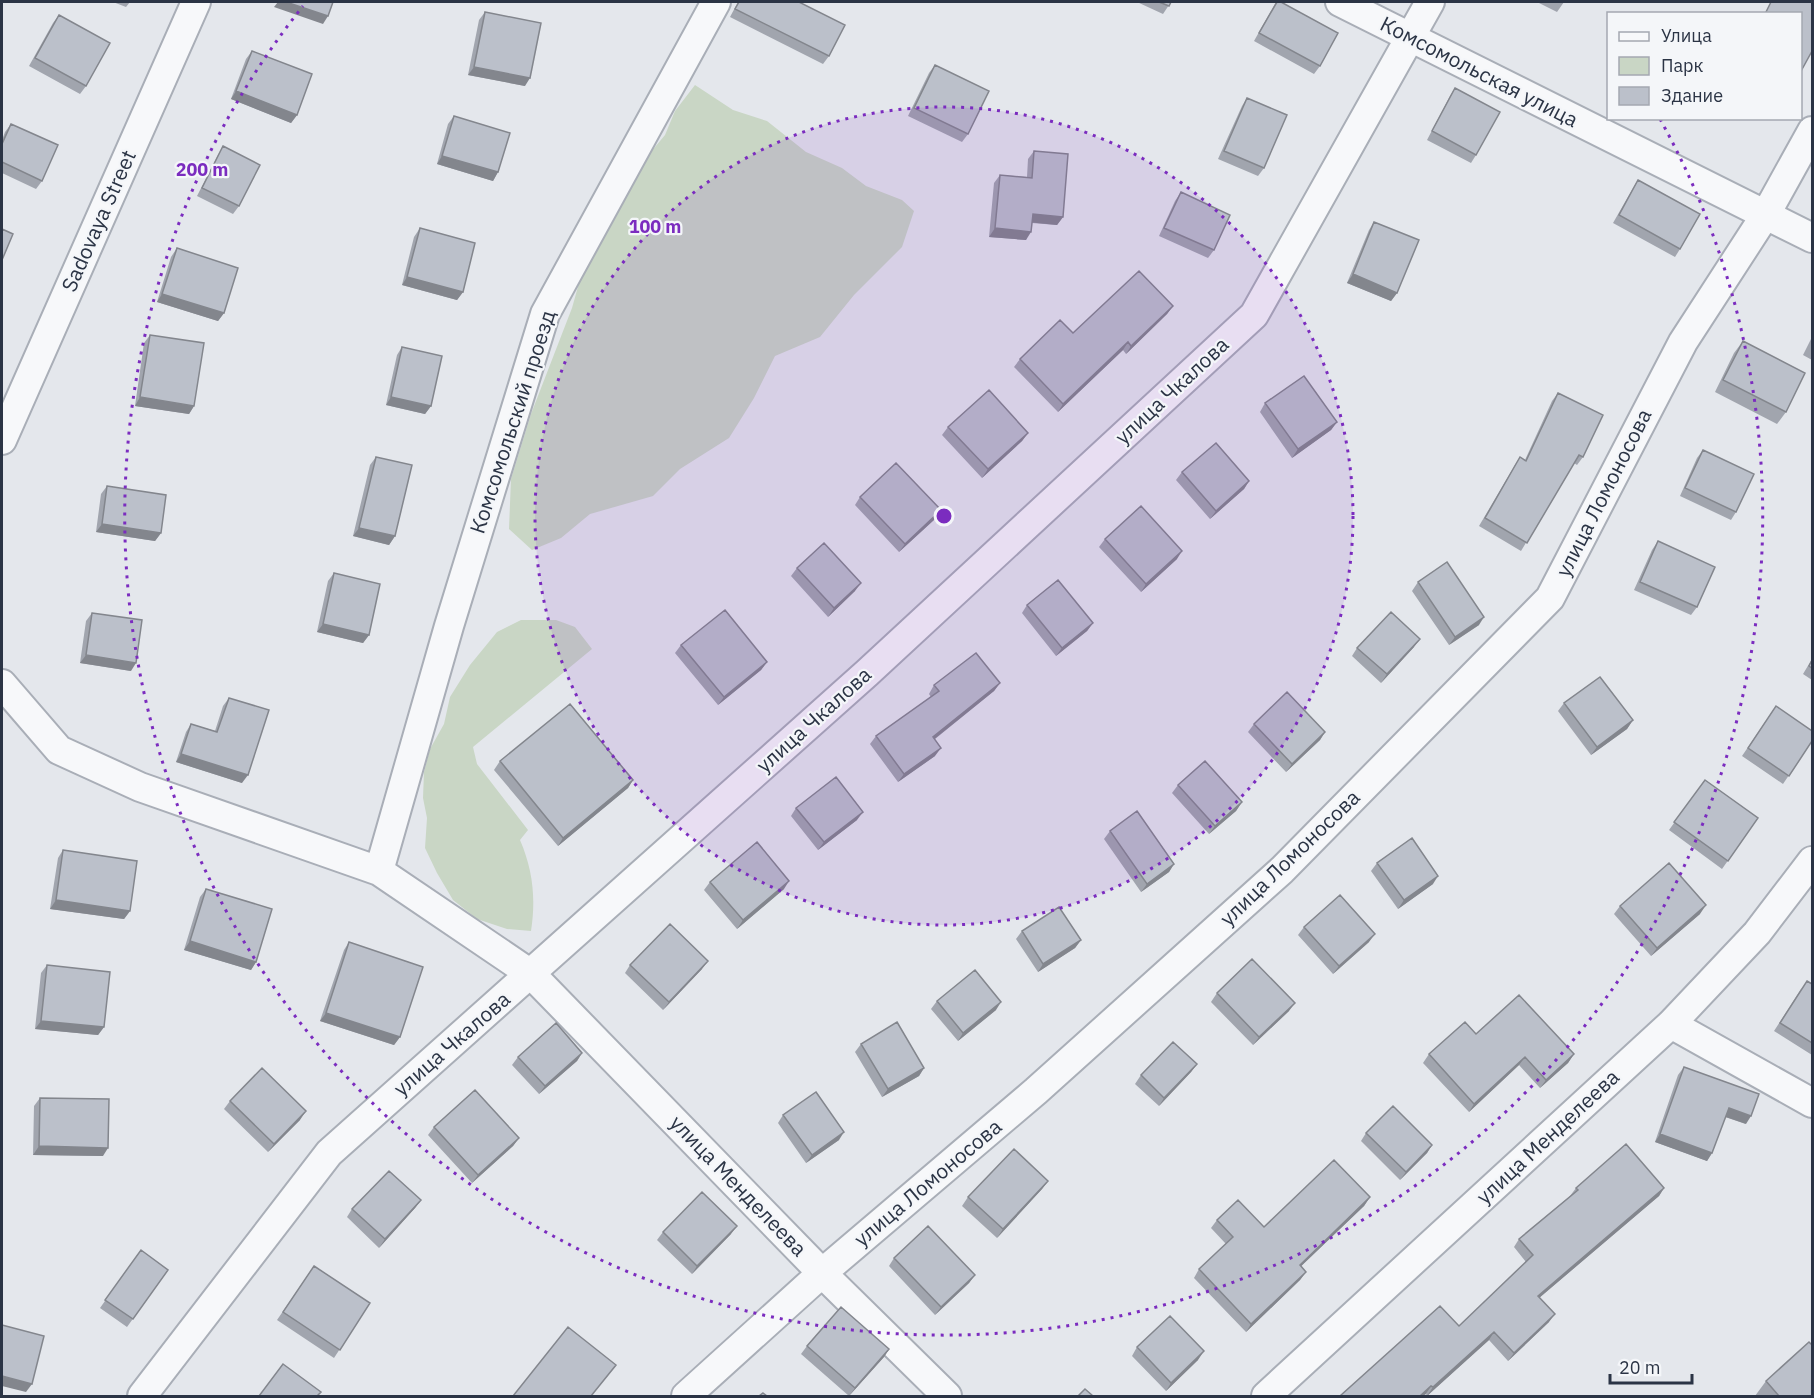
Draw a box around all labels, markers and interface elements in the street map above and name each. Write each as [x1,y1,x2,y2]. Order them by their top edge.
street label: Комсомольская улица [1376,9,1583,133]
legend [1607,12,1802,120]
text: Улица [1661,24,1712,47]
text: Парк [1661,54,1704,77]
text: Здание [1661,84,1723,107]
street label: Sadovaya Street [54,145,142,296]
text: 200 m [176,158,228,181]
text: 100 m [629,215,681,238]
street label: Комсомольский проезд [463,306,561,537]
street label: улица Чкалова [1108,330,1234,450]
street label: улица Ломоносова [1549,404,1658,581]
centre of rings [934,506,954,526]
street label: улица Чкалова [750,660,877,778]
street label: улица Ломоносова [1213,783,1365,932]
street label: улица Чкалова [387,985,516,1102]
street label: улица Менделеева [1470,1063,1625,1210]
street label: улица Менделеева [664,1109,813,1262]
street label: улица Ломоносова [848,1112,1007,1252]
scale bar [1610,1347,1692,1385]
text: 20 m [1619,1356,1661,1379]

